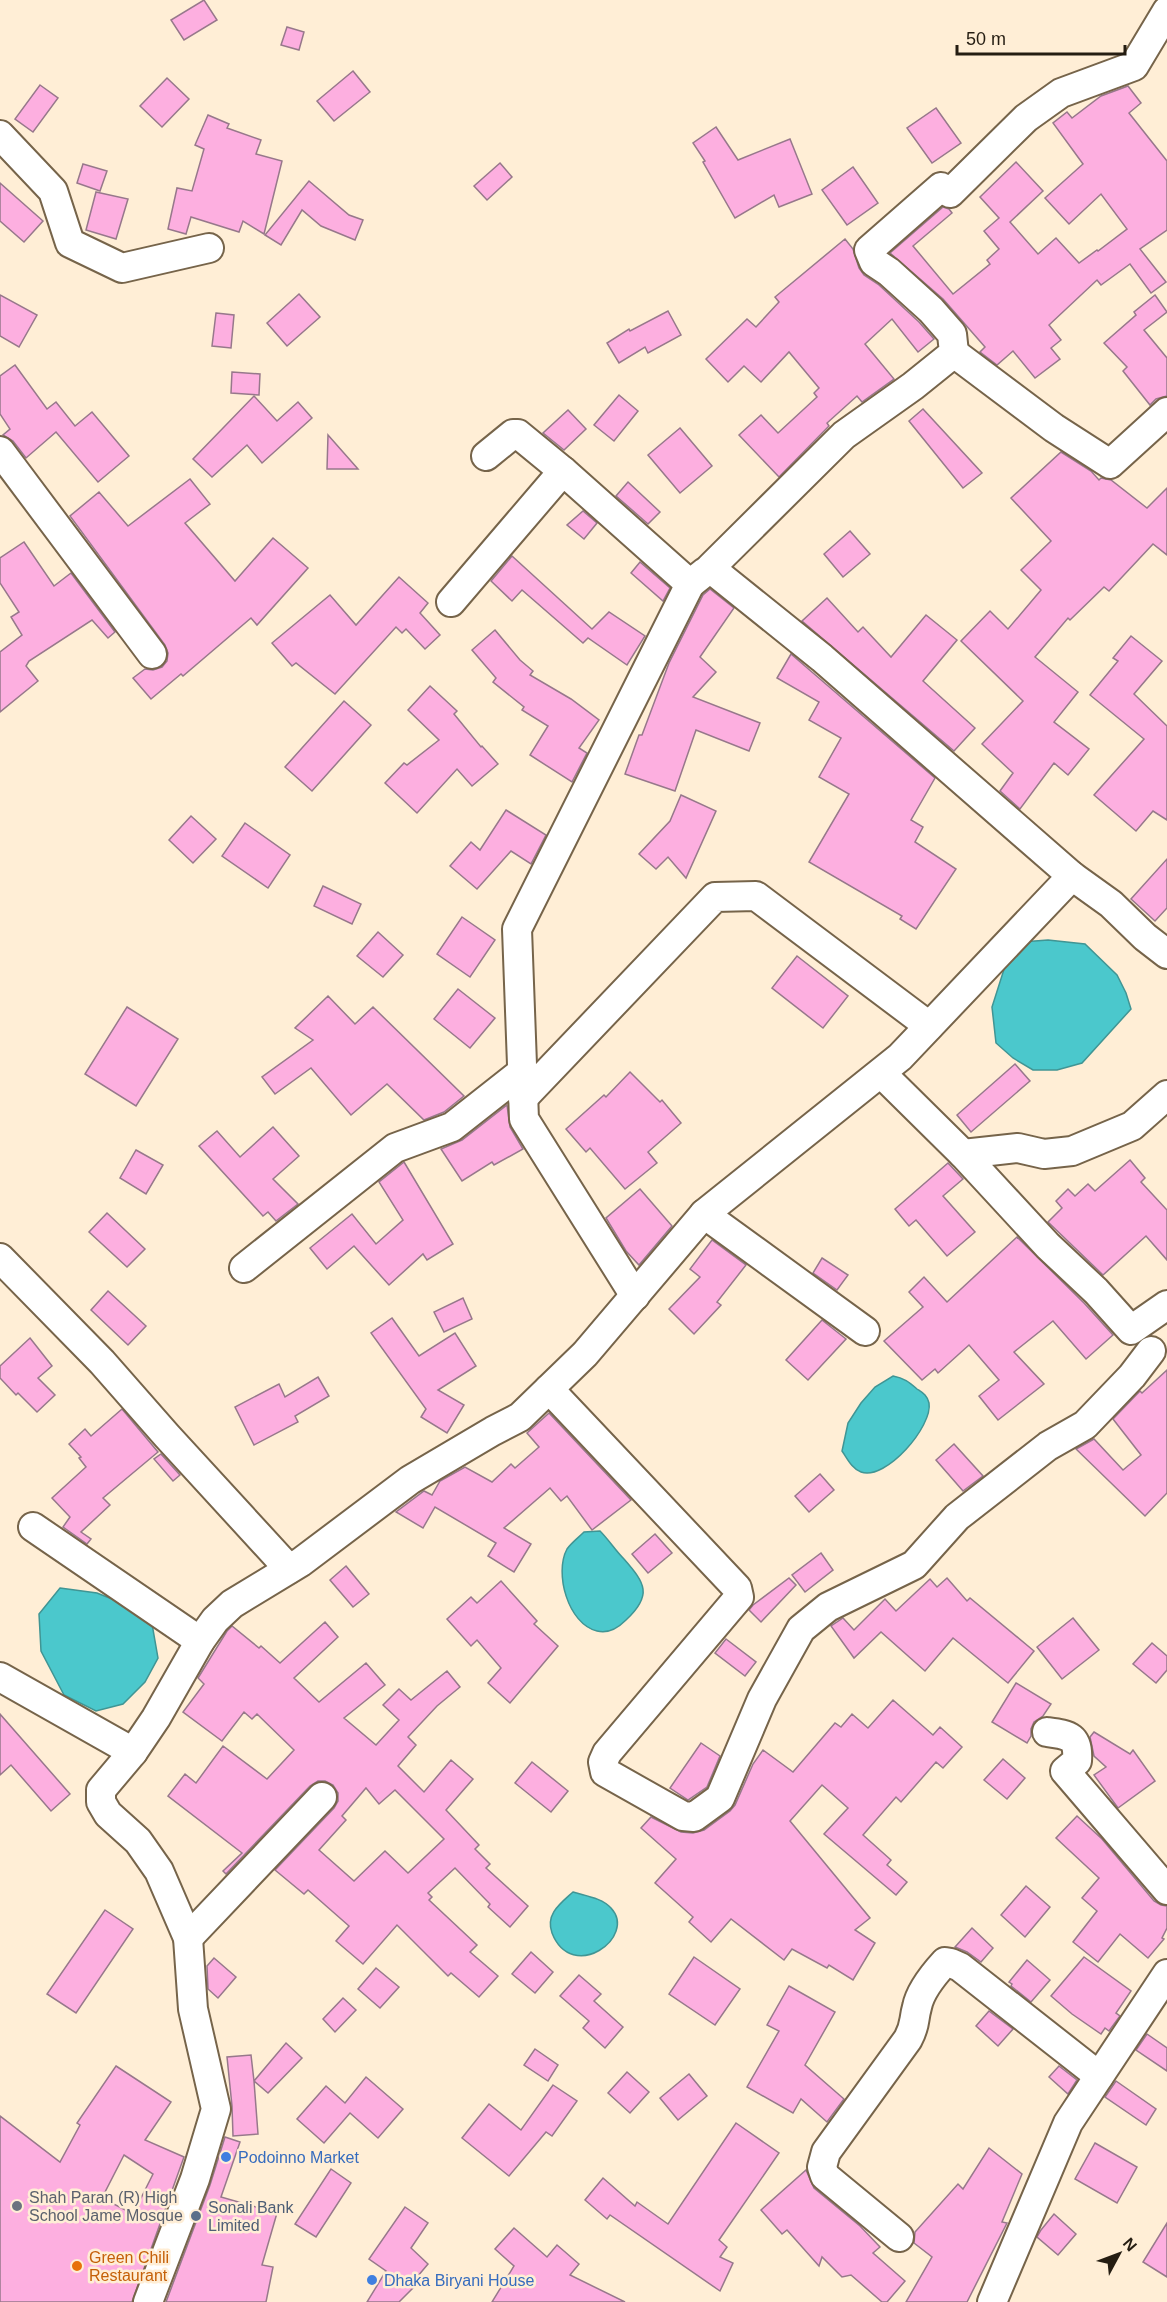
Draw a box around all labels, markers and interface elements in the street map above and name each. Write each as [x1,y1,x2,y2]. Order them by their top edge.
scale bar [957,18,1125,56]
text: 50 m [966,29,1006,49]
place label: Podoinno Market [238,2149,360,2166]
marker: Podoinno Market [219,2150,233,2164]
place label: Shah Paran (R) High School Jame Mosque [29,2189,183,2224]
marker: Shah Paran (R) High School Jame Mosque [10,2199,24,2213]
place label: Sonali Bank Limited [208,2199,294,2234]
marker: Sonali Bank Limited [189,2209,203,2223]
north arrow [1089,2224,1149,2284]
text: N [1120,2235,1140,2254]
place label: Green Chili Restaurant [89,2249,169,2284]
marker: Green Chili Restaurant [70,2259,84,2273]
place label: Dhaka Biryani House [384,2272,534,2289]
marker: Dhaka Biryani House [365,2273,379,2287]

